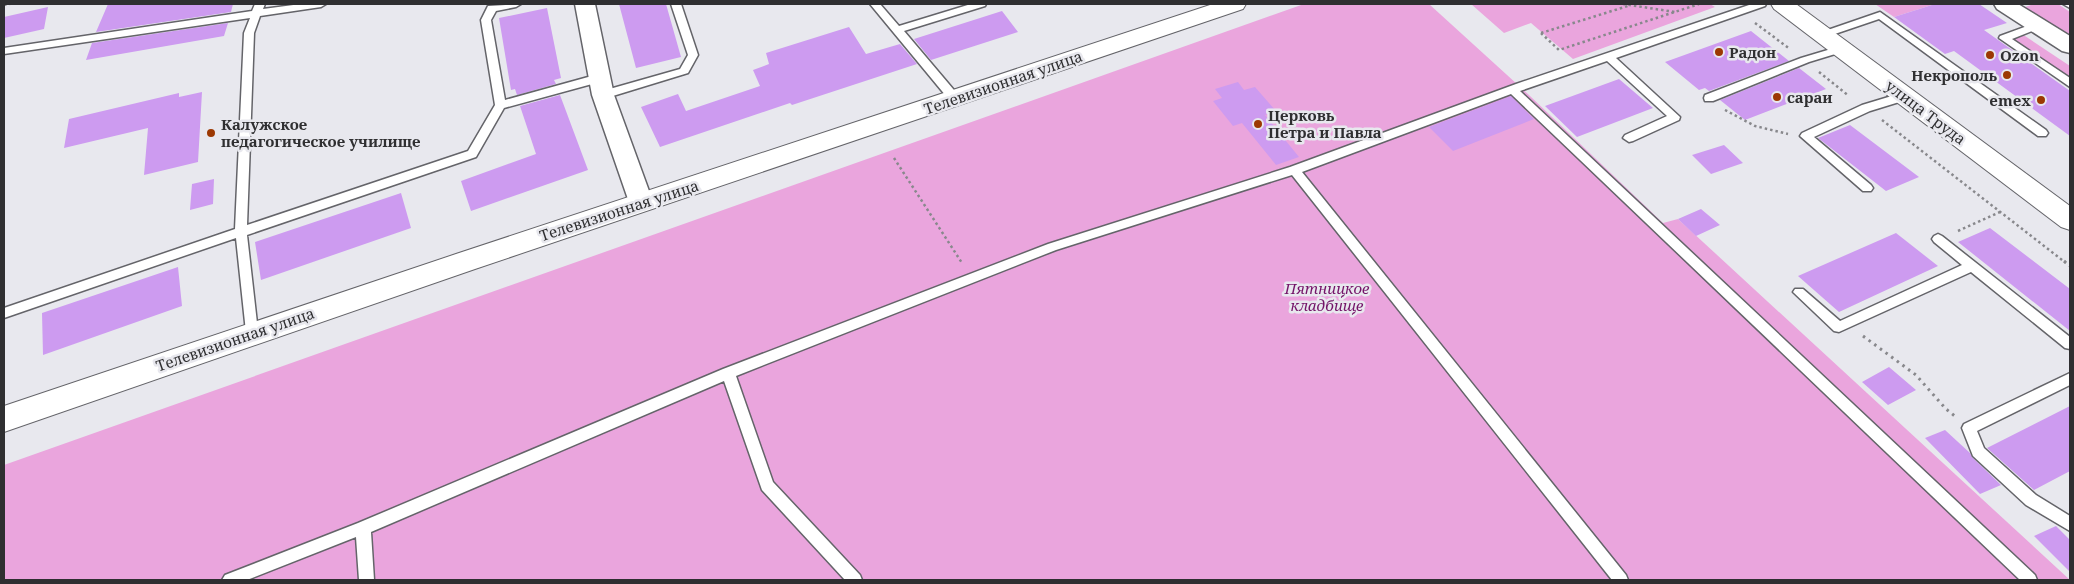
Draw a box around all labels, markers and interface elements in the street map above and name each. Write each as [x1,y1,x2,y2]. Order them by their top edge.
place label: Радон [1729,42,1776,62]
street label: Телевизионная улица [921,45,1085,119]
place label: Ozon [2000,45,2039,65]
marker: Радон [1713,46,1725,58]
marker: Ozon [1984,49,1996,61]
place label: Некрополь [1911,65,1997,85]
marker: Некрополь [2001,69,2013,81]
street label: улица Труда [1882,75,1970,149]
place label: сараи [1787,87,1833,107]
place label: emex [1989,90,2031,110]
marker: сараи [1771,91,1783,103]
marker: emex [2035,94,2047,106]
place label: Церковь Петра и Павла [1268,105,1382,142]
place label: Калужское педагогическое училище [221,114,421,151]
marker: Церковь Петра и Павла [1252,118,1264,130]
marker: Калужское педагогическое училище [205,127,217,139]
street label: Телевизионная улица [537,175,701,245]
park label: Пятницкое кладбище [1284,278,1370,315]
street label: Телевизионная улица [153,302,317,376]

